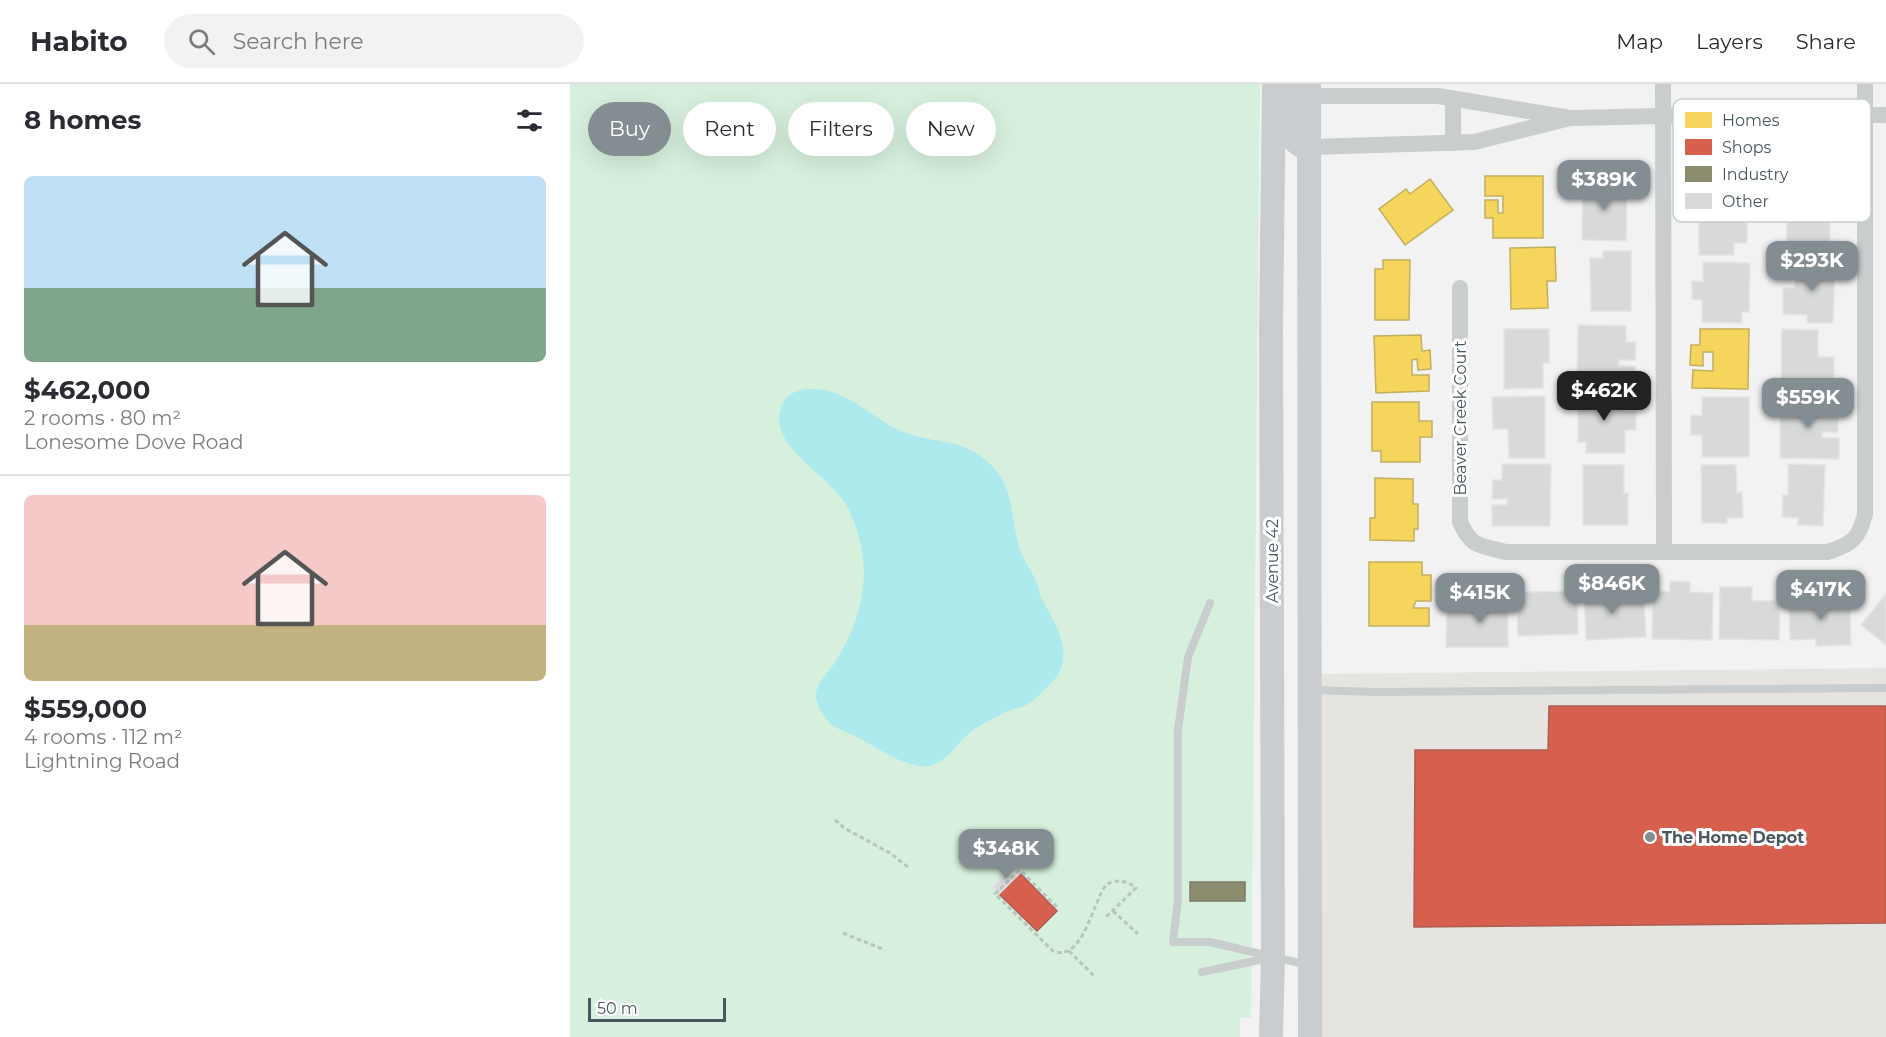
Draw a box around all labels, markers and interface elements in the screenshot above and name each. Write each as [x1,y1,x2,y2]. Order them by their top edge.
search box [164,14,584,68]
text: Habito [30,24,128,58]
icon: search [185,25,218,58]
text: Search here [233,28,364,55]
text: Map [1616,29,1663,54]
text: Layers [1696,29,1763,54]
text: Share [1796,29,1856,54]
legend [1673,99,1871,222]
chip: Buy [588,102,671,156]
chip: Rent [683,102,776,156]
chip: Filters [788,102,894,156]
chip: New [906,102,996,156]
text: 8 homes [24,104,141,136]
icon: filters [513,104,546,137]
text: Homes [1722,111,1780,130]
text: Shops [1722,138,1772,157]
pin: $389K [1562,160,1646,211]
text: Industry [1722,165,1789,184]
text: $389K [1571,167,1637,191]
text: Other [1722,192,1769,211]
icon: home [231,215,339,323]
pin: $293K [1770,241,1854,292]
text: $293K [1780,248,1844,272]
street label: Beaver Creek Court [1451,340,1470,496]
pin: $462K [1562,371,1646,422]
text: $462,000 [24,374,150,406]
text: $462K [1571,378,1637,402]
pin: $559K [1766,378,1850,429]
text: $559K [1776,385,1840,409]
text: 2 rooms · 80 m² [24,406,181,430]
text: Lonesome Dove Road [24,430,244,454]
street label: Avenue 42 [1263,519,1282,603]
icon: home [231,534,339,642]
pin: $846K [1570,564,1654,615]
pin: $417K [1779,570,1863,621]
text: $846K [1578,571,1646,595]
pin: $415K [1438,573,1522,624]
text: $417K [1790,577,1852,601]
text: $415K [1450,580,1510,604]
text: $559,000 [24,693,147,725]
text: 4 rooms · 112 m² [24,725,183,749]
text: Lightning Road [24,749,180,773]
place label: The Home Depot [1662,828,1804,847]
pin: $348K [964,829,1048,880]
marker: The Home Depot [1643,830,1657,844]
text: $348K [973,836,1039,860]
scale bar [588,995,726,1022]
text: 50 m [597,999,638,1018]

